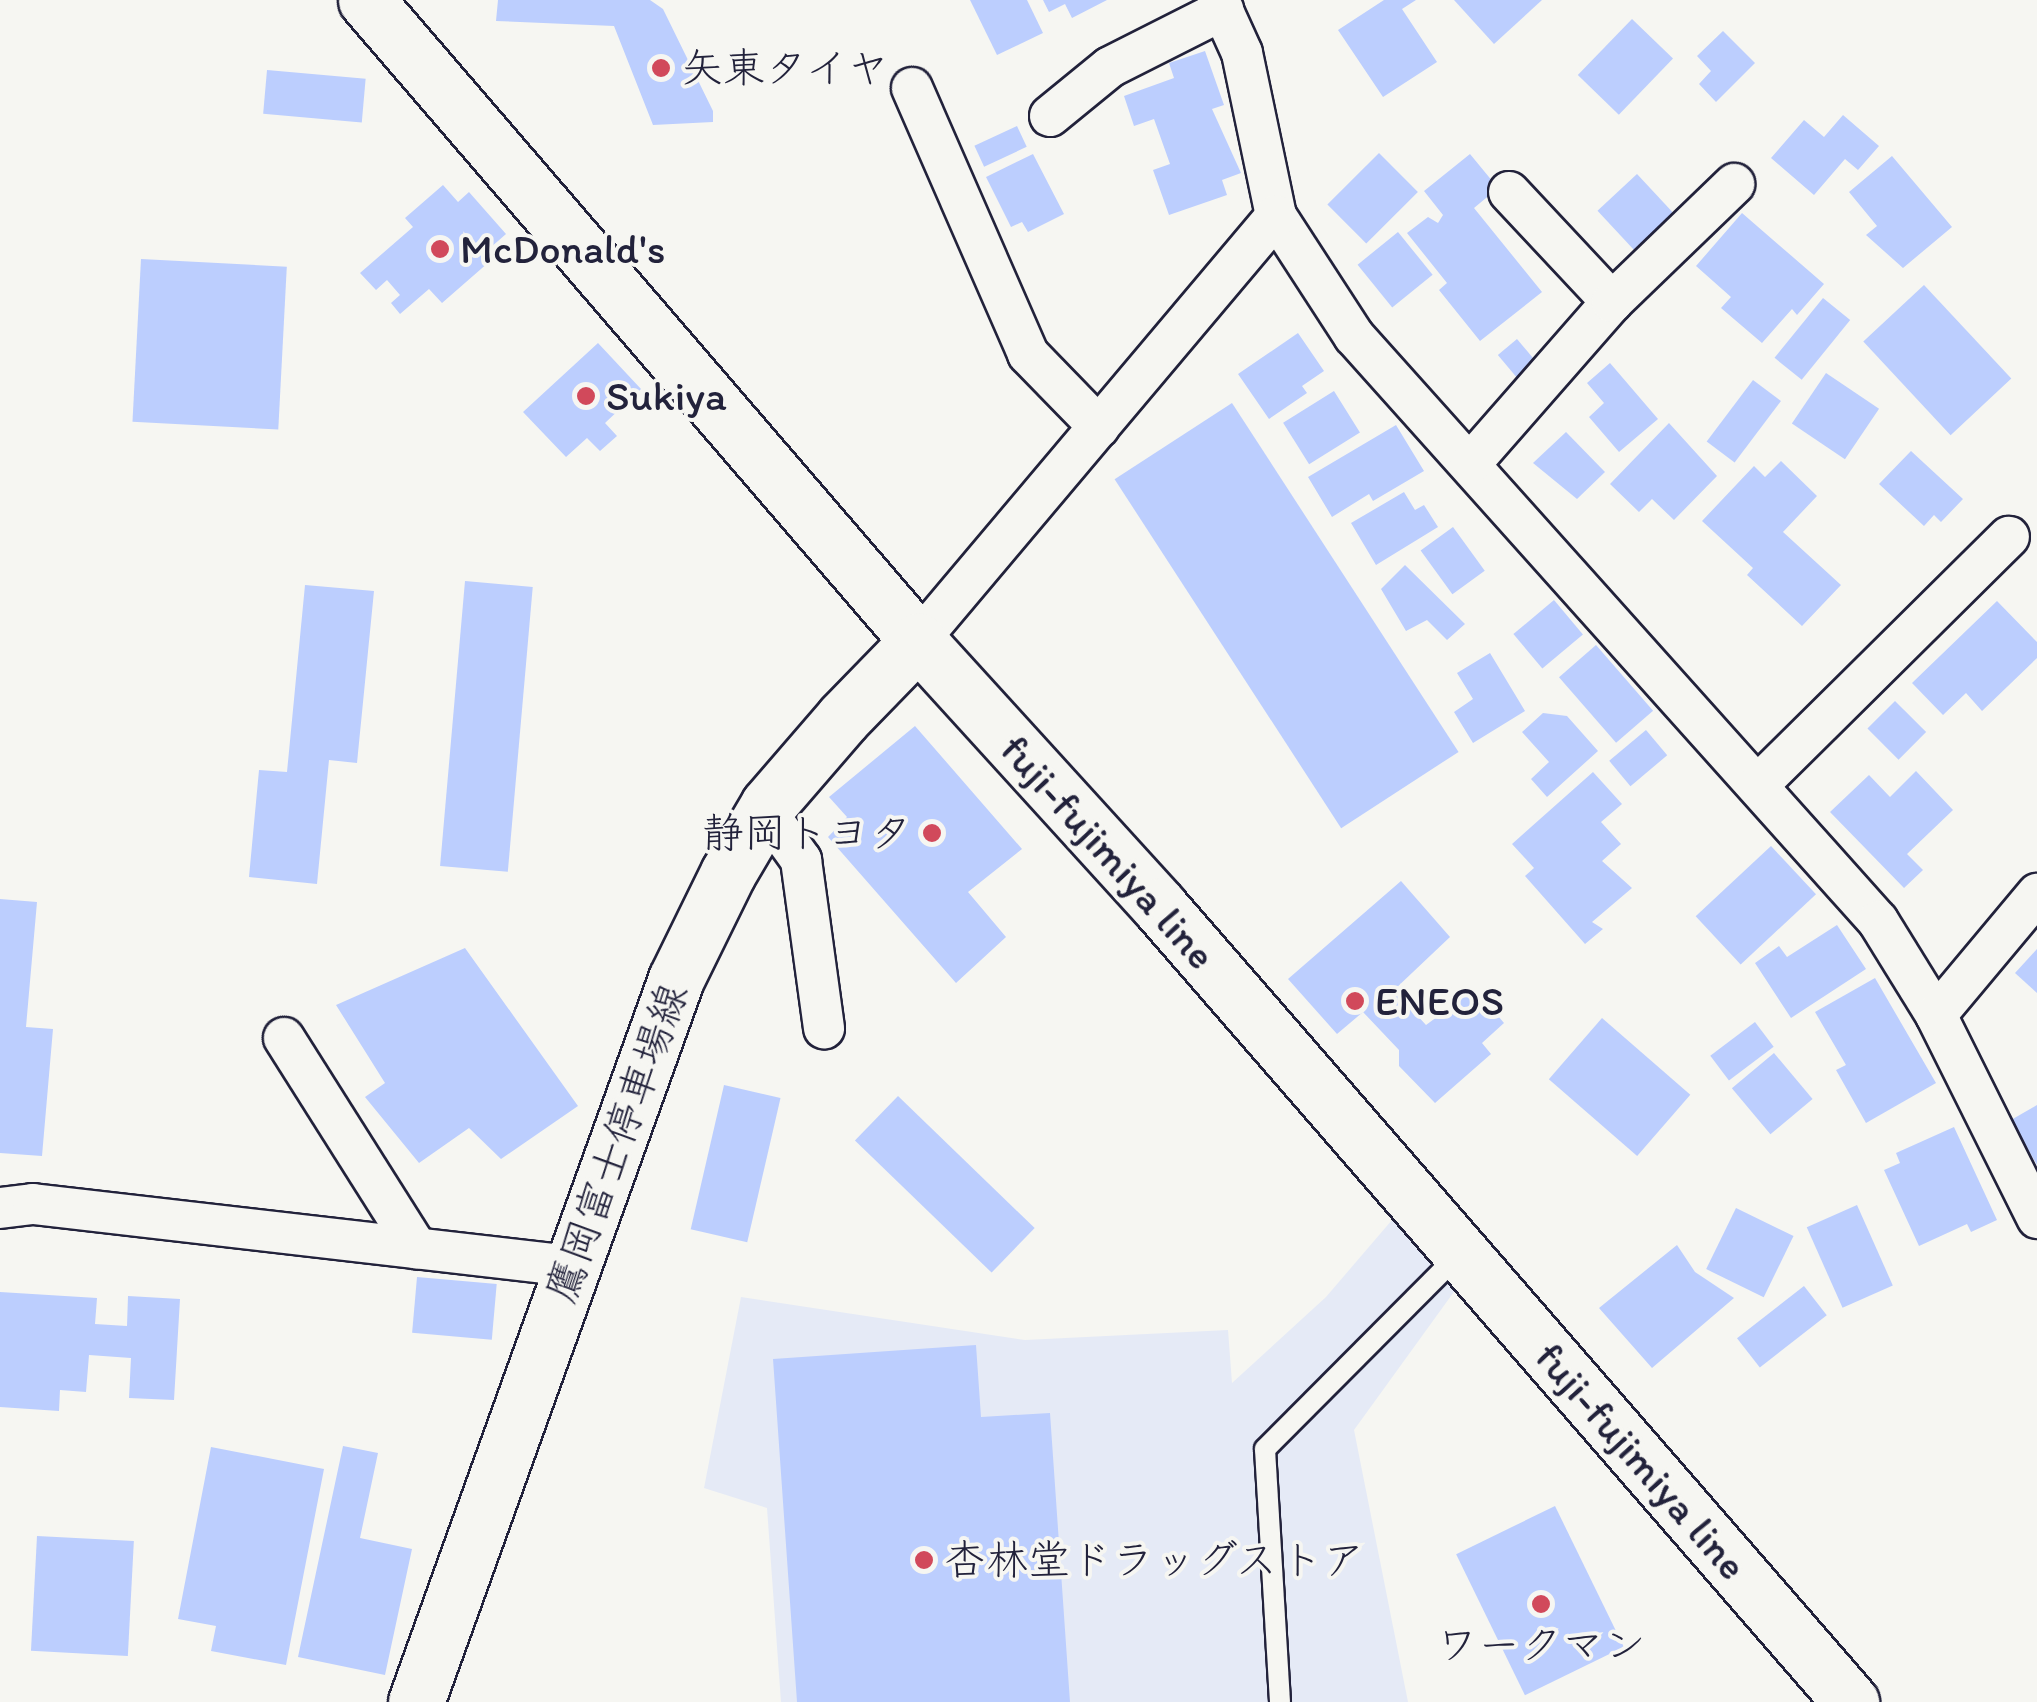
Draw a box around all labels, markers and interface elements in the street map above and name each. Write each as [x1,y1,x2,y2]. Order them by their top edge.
place label: 矢東タイヤ [681,43,891,93]
marker: 矢東タイヤ [650,57,672,79]
place label: McDonald's [460,224,665,274]
marker: McDonald's [429,238,451,260]
place label: Sukiya [606,371,727,421]
marker: Sukiya [575,385,597,407]
street label: fuji-fujimiya line [990,724,1226,980]
place label: 静岡トヨタ [702,808,912,858]
marker: 静岡トヨタ [921,822,943,844]
place label: ENEOS [1375,976,1504,1026]
street label: 鷹岡富士停車場線 [536,977,698,1309]
marker: ENEOS [1344,990,1366,1012]
street label: fuji-fujimiya line [1524,1332,1758,1590]
place label: 杏林堂ドラッグストア [944,1535,1364,1585]
marker: 杏林堂ドラッグストア [913,1549,935,1571]
marker: ワークマン [1530,1593,1552,1615]
place label: ワークマン [1436,1620,1646,1670]

